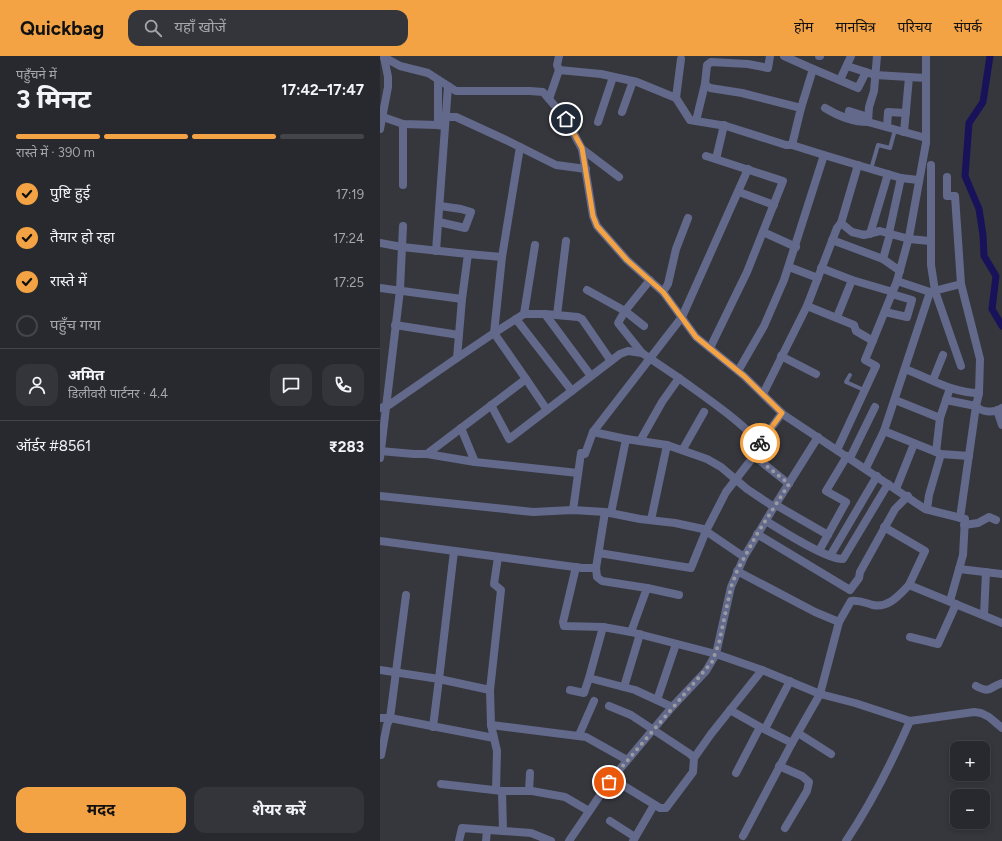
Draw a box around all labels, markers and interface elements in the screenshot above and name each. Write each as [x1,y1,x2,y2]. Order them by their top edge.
search box [128,10,408,46]
text: Quickbag [20,17,104,40]
icon: search [142,17,164,39]
text: यहाँ खोजें [174,18,226,36]
text: होम [794,19,813,36]
text: मानचित्र [835,19,876,36]
text: परिचय [898,19,932,36]
text: संपर्क [954,19,982,36]
text: पहुँचने में [16,67,57,82]
text: 17:42–17:47 [281,81,364,99]
text: 3 मिनट [16,83,91,115]
pin [549,102,583,136]
icon: home [555,108,577,130]
text: रास्ते में · 390 m [16,145,95,160]
icon: check [16,183,38,205]
text: पुष्टि हुई [50,184,90,202]
text: 17:19 [336,187,364,202]
icon: check [16,227,38,249]
text: तैयार हो रहा [50,228,115,246]
text: 17:24 [333,231,364,246]
icon: check [16,271,38,293]
text: रास्ते में [50,272,87,290]
text: 17:25 [334,275,364,290]
text: पहुँच गया [50,316,101,334]
button: person [16,364,58,406]
button: chat [270,364,312,406]
button: phone [322,364,364,406]
text: अमित [68,366,104,384]
text: डिलीवरी पार्टनर · 4.4 [68,386,168,401]
courier [740,423,780,463]
icon: bike [749,432,771,454]
text: ऑर्डर #8561 [16,437,91,455]
text: ₹283 [329,438,364,456]
map controls [950,741,990,829]
button: + [950,741,990,781]
pin [592,765,626,799]
icon: bag [598,771,620,793]
button: मदद [16,787,186,833]
button: शेयर करें [194,787,364,833]
button: − [950,789,990,829]

